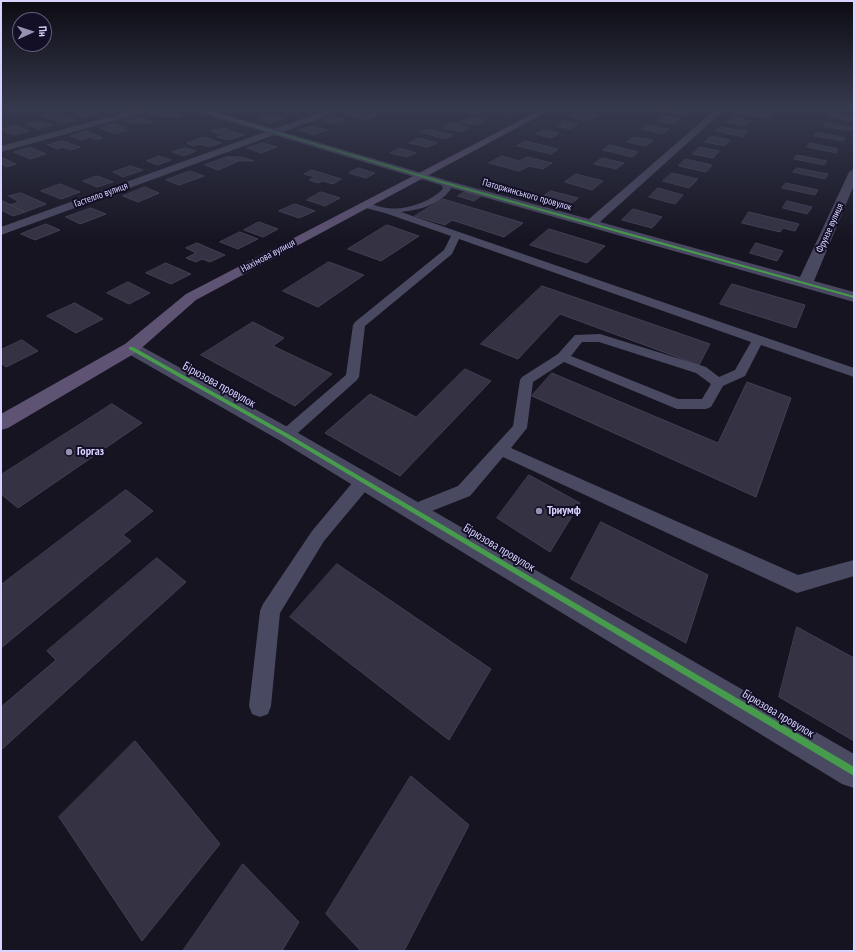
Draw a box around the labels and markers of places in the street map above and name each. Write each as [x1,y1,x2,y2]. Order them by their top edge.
place label: Горгаз [77,445,104,459]
marker: Горгаз [64,447,74,457]
place label: Триумф [547,504,581,518]
marker: Триумф [534,506,544,516]

